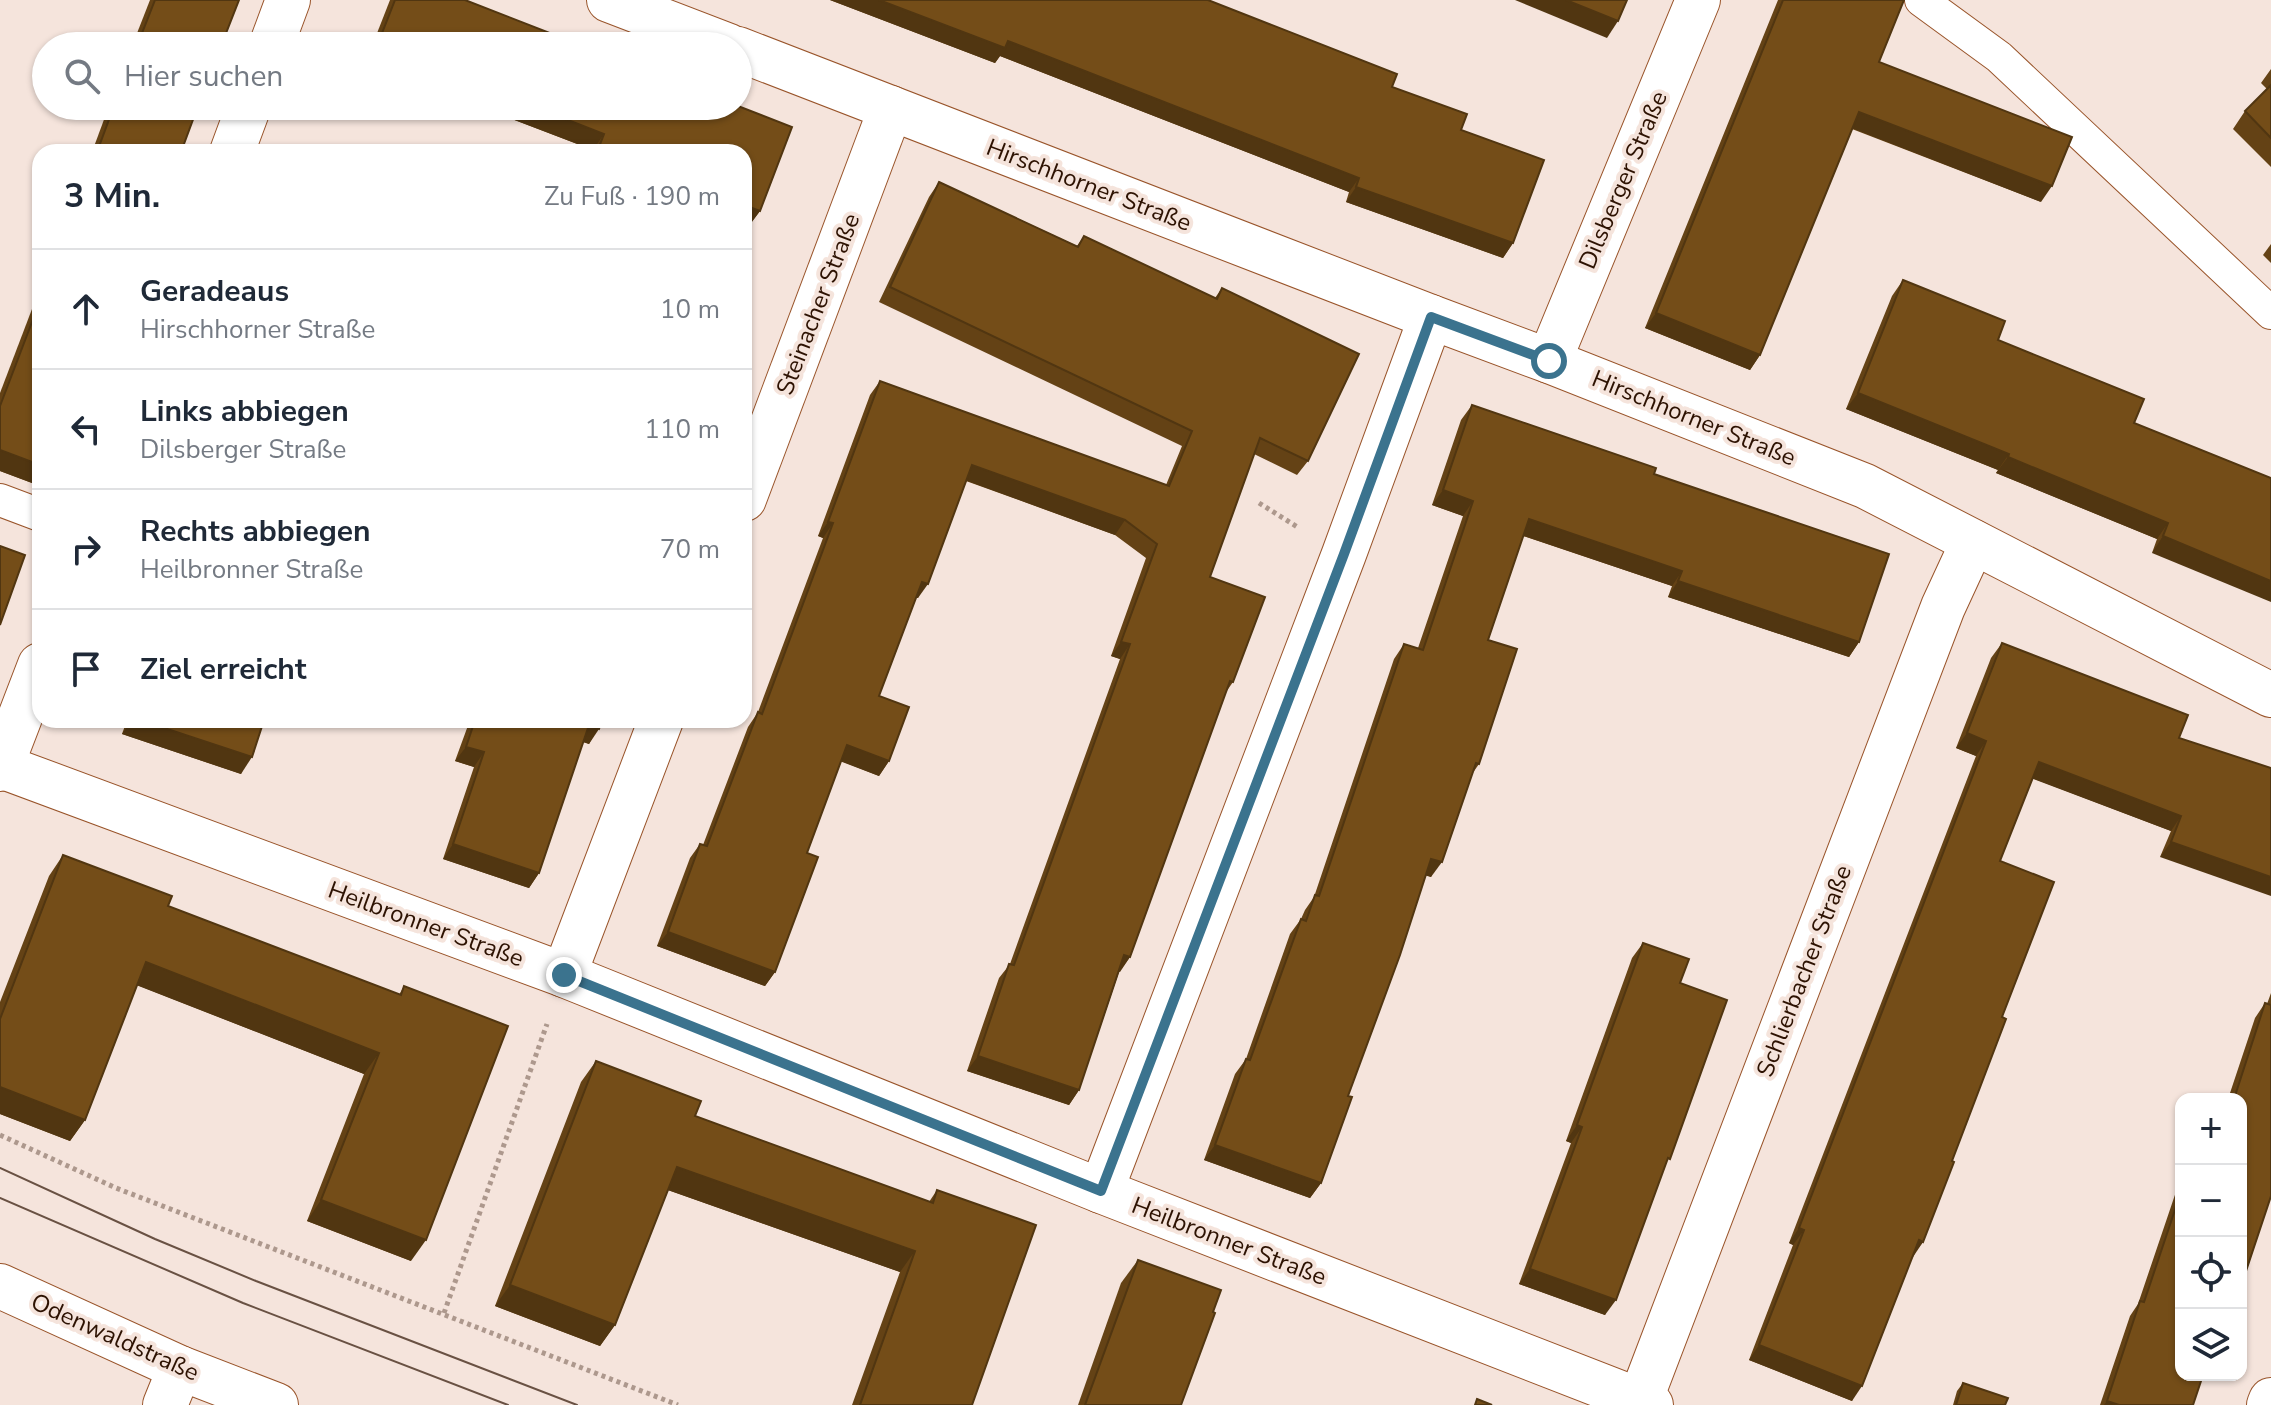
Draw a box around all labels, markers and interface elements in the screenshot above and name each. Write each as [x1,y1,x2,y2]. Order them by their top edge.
search box [32,32,752,120]
icon: search [60,54,104,98]
text: Hier suchen [124,56,283,97]
street label: Dilsberger Straße [1571,86,1675,274]
street label: Hirschhorner Straße [982,131,1196,239]
text: 3 Min. [64,173,160,219]
text: Zu Fuß · 190 m [544,179,720,214]
street label: Steinacher Straße [769,209,867,399]
text: Geradeaus [140,271,289,312]
icon: ahead [64,287,108,331]
text: 10 m [660,292,720,327]
text: Hirschhorner Straße [140,312,375,347]
route start [1531,343,1567,379]
street label: Hirschhorner Straße [1587,362,1801,474]
text: Links abbiegen [140,391,349,432]
icon: left [64,407,108,451]
text: 110 m [644,412,720,447]
text: Dilsberger Straße [140,432,346,467]
text: Rechts abbiegen [140,511,371,552]
icon: right [64,527,108,571]
text: 70 m [660,532,720,567]
text: Heilbronner Straße [140,552,363,587]
icon: arrive [64,647,108,691]
text: Ziel erreicht [140,649,306,690]
street label: Schlierbacher Straße [1749,861,1859,1081]
street label: Heilbronner Straße [324,874,528,974]
route end [546,957,582,993]
map controls [2175,1093,2247,1381]
button: + [2175,1093,2247,1165]
button: − [2175,1165,2247,1237]
street label: Heilbronner Straße [1127,1189,1331,1293]
button: locate [2175,1237,2247,1309]
street label: Odenwaldstraße [26,1286,204,1388]
button: layers [2175,1309,2247,1381]

